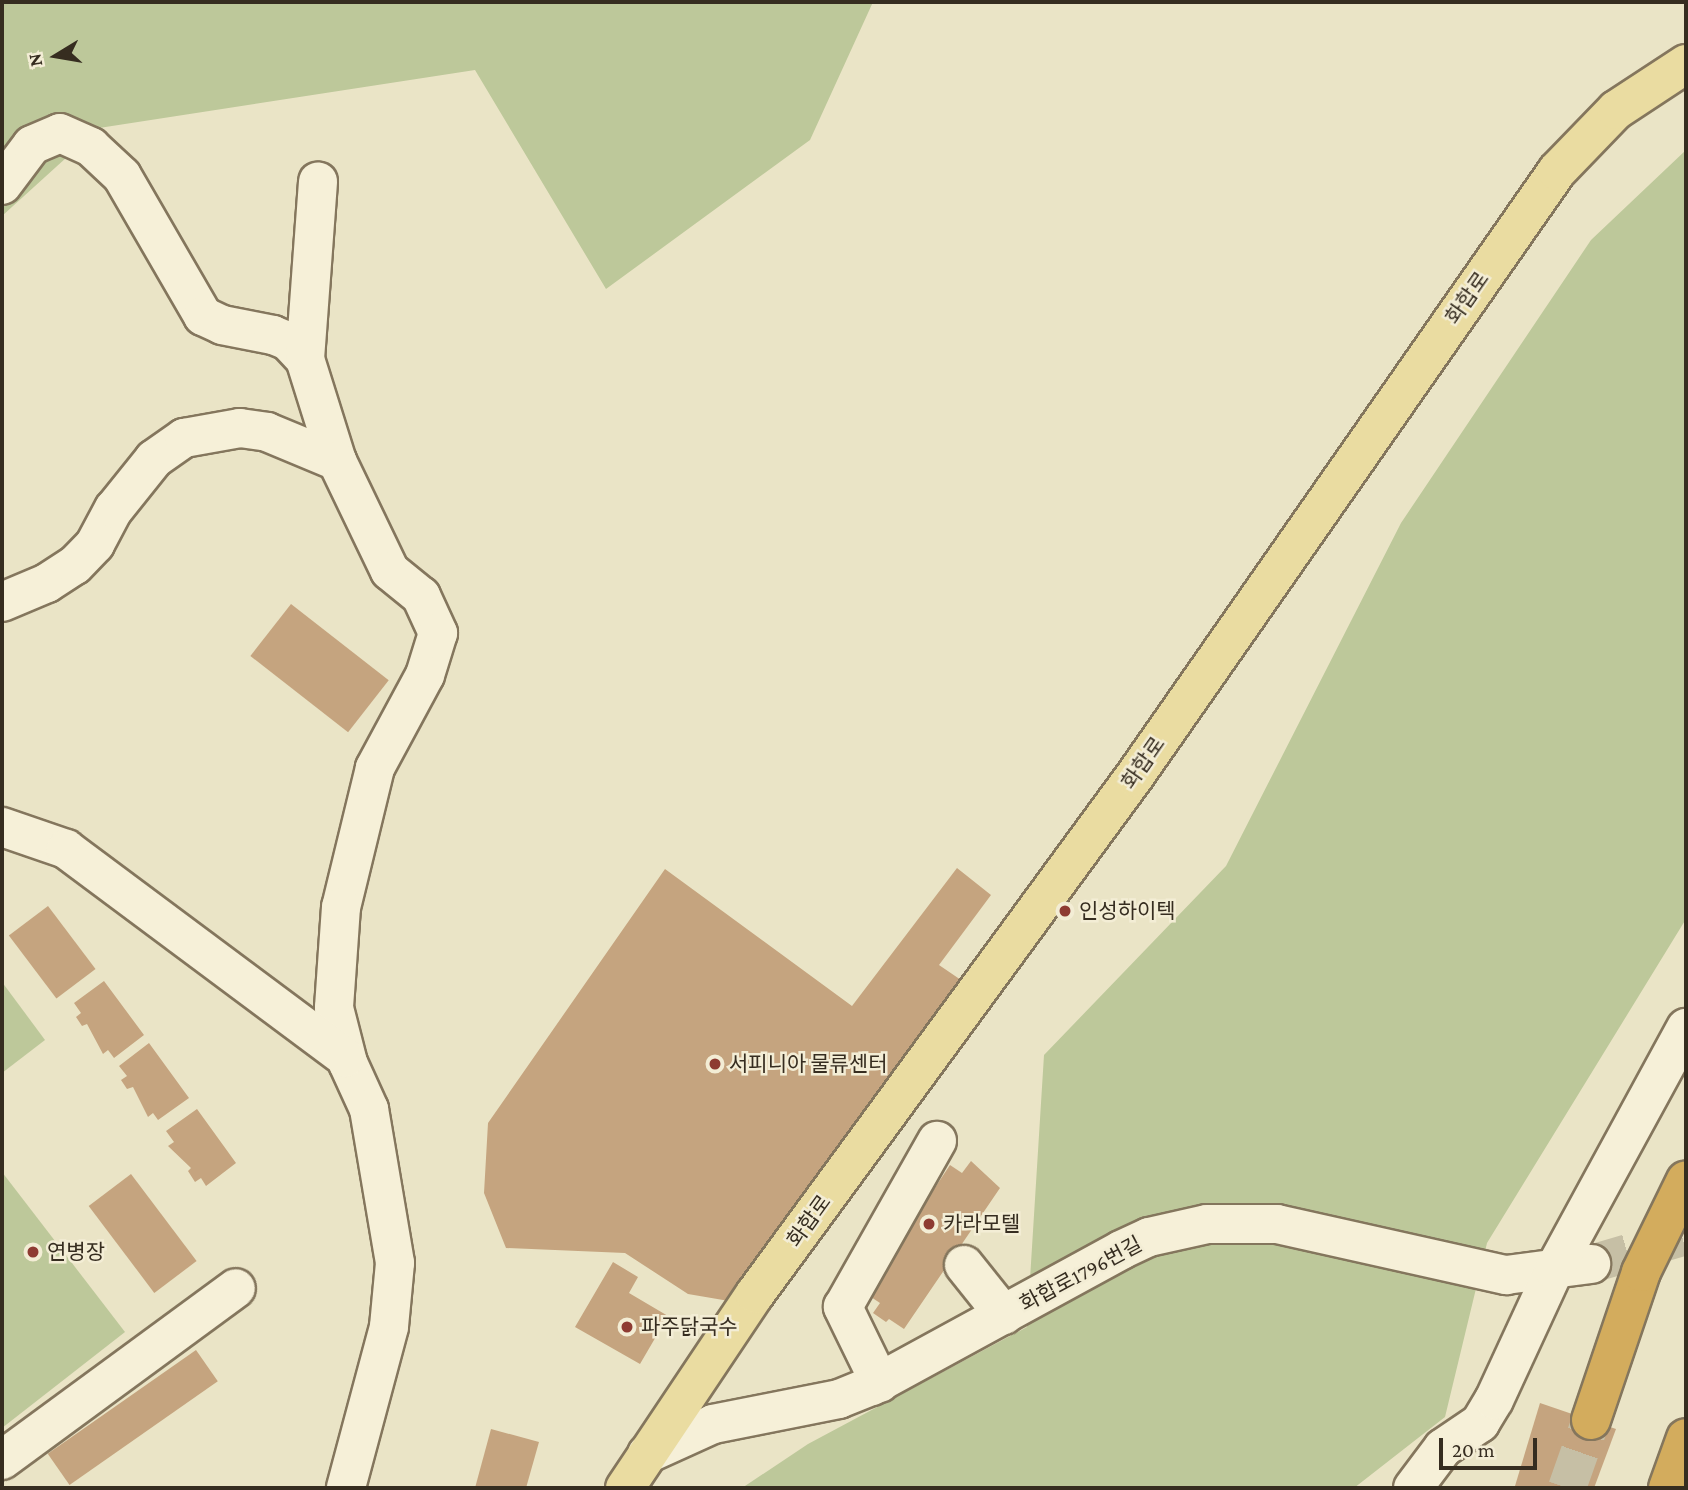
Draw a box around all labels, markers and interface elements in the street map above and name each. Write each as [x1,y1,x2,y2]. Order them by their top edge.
north arrow [21,21,91,91]
text: N [23,52,46,68]
street label: 화합로 [1440,267,1494,329]
street label: 화합로 [1116,732,1170,794]
place label: 인성하이텍 [1079,898,1176,924]
marker: 인성하이텍 [1057,903,1073,919]
place label: 서피니아 물류센터 [729,1051,887,1077]
marker: 서피니아 물류센터 [707,1056,723,1072]
street label: 화합로 [782,1190,836,1252]
place label: 카라모텔 [943,1211,1020,1237]
marker: 카라모텔 [921,1216,937,1232]
street label: 화합로1796번길 [1016,1231,1146,1317]
place label: 연병장 [47,1239,105,1265]
marker: 연병장 [25,1244,41,1260]
place label: 파주닭국수 [641,1314,738,1340]
marker: 파주닭국수 [619,1319,635,1335]
scale bar [1443,1424,1541,1468]
text: 20 m [1452,1438,1495,1462]

